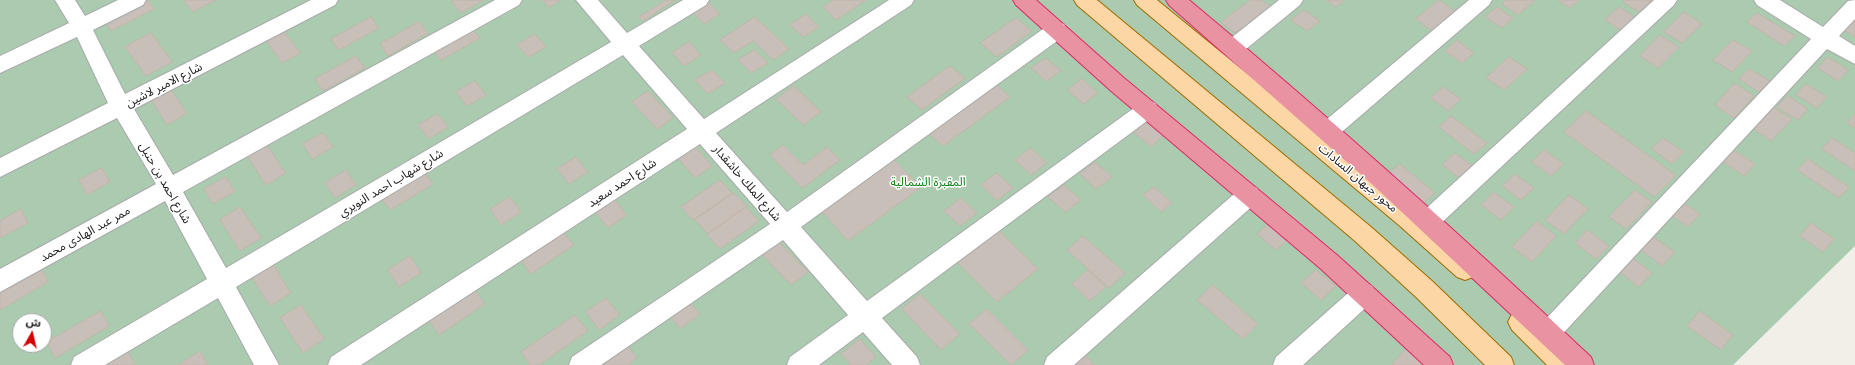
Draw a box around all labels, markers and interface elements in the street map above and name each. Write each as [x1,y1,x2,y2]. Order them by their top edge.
street label: شارع الامير لاشين [123,59,205,111]
street label: شارع احمد بن حنبل [136,140,194,226]
street label: محور جيهان السادات [1315,141,1401,215]
street label: شارع الملك خاشقدار [710,142,784,224]
street label: شارع شهاب احمد النويري [336,146,446,220]
street label: شارع احمد سعيد [585,155,659,211]
park label: المقبرة الشمالية [890,175,966,189]
street label: ممر عبد الهادى محمد [37,203,133,265]
north arrow [12,313,52,353]
text: ش [25,315,42,329]

